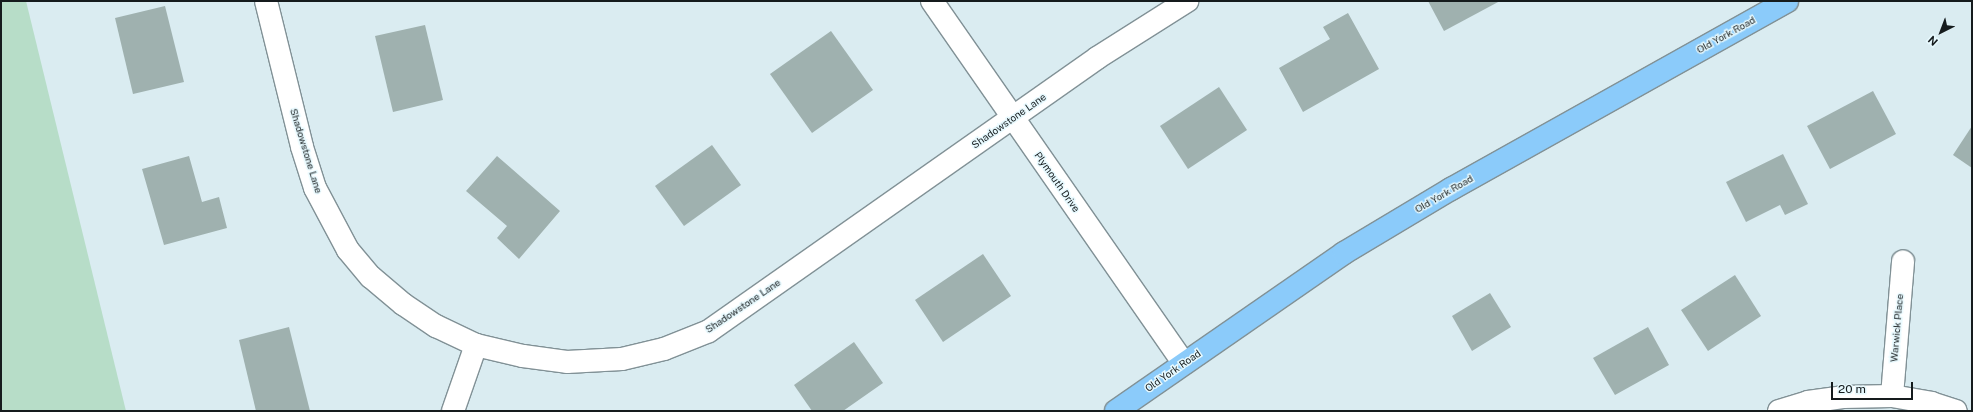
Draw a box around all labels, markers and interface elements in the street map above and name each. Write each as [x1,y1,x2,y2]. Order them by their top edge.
north arrow [1921,12,1961,52]
street label: Old York Road [1695,14,1757,56]
text: N [1926,34,1940,48]
street label: Shadowstone Lane [970,91,1048,151]
street label: Shadowstone Lane [287,107,325,195]
street label: Plymouth Drive [1032,150,1082,214]
street label: Old York Road [1413,173,1475,215]
street label: Shadowstone Lane [703,276,783,336]
street label: Warwick Place [1888,293,1906,363]
street label: Old York Road [1143,347,1203,395]
scale bar [1833,374,1915,400]
text: 20 m [1838,382,1866,396]

